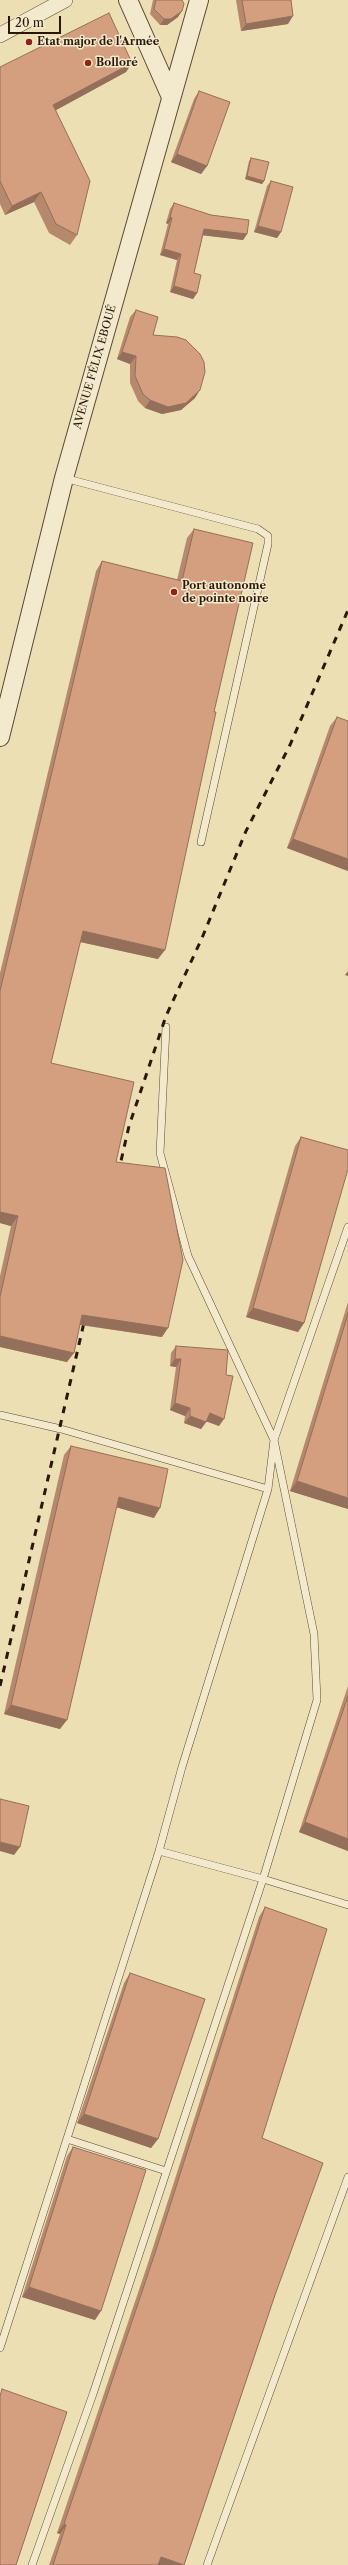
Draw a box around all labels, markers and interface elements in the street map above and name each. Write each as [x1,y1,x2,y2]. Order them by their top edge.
scale bar [10,8,63,34]
text: 20 m [15,15,44,30]
place label: Etat major de l'Armée [37,35,159,49]
marker: Etat major de l'Armée [24,37,34,47]
place label: Bolloré [96,56,138,70]
marker: Bolloré [83,58,93,68]
street label: AVENUE FÉLIX EBOUÉ [71,303,119,431]
place label: Port autonome de pointe noire [182,579,268,605]
marker: Port autonome de pointe noire [169,587,179,597]

